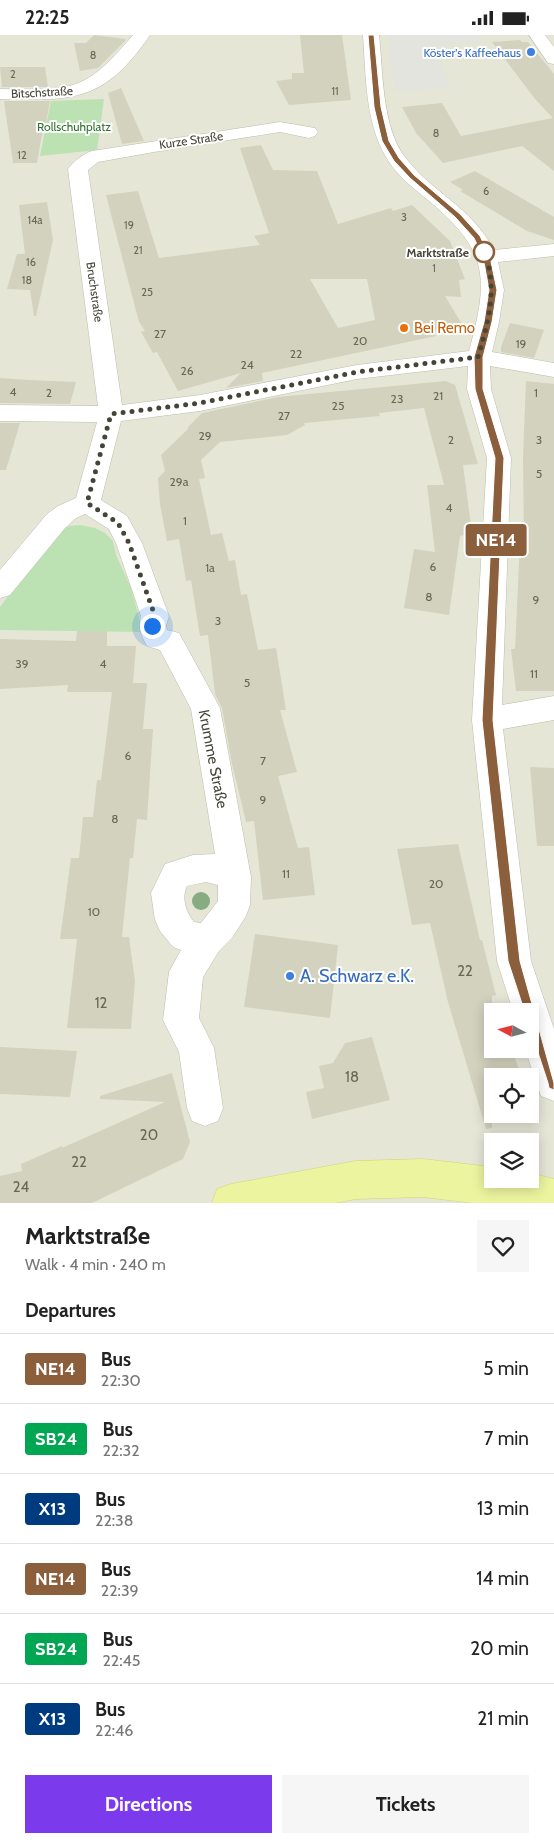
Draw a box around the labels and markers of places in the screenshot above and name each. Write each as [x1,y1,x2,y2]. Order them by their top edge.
place label: Köster's Kaffeehaus [423,45,521,60]
marker: Köster's Kaffeehaus [525,46,537,58]
marker: Marktstraße [473,241,495,263]
place label: Marktstraße [406,245,469,260]
place label: Bei Remo [414,319,475,337]
marker: Bei Remo [398,322,410,334]
place label: A. Schwarz e.K. [300,965,414,987]
marker: A. Schwarz e.K. [284,970,296,982]

